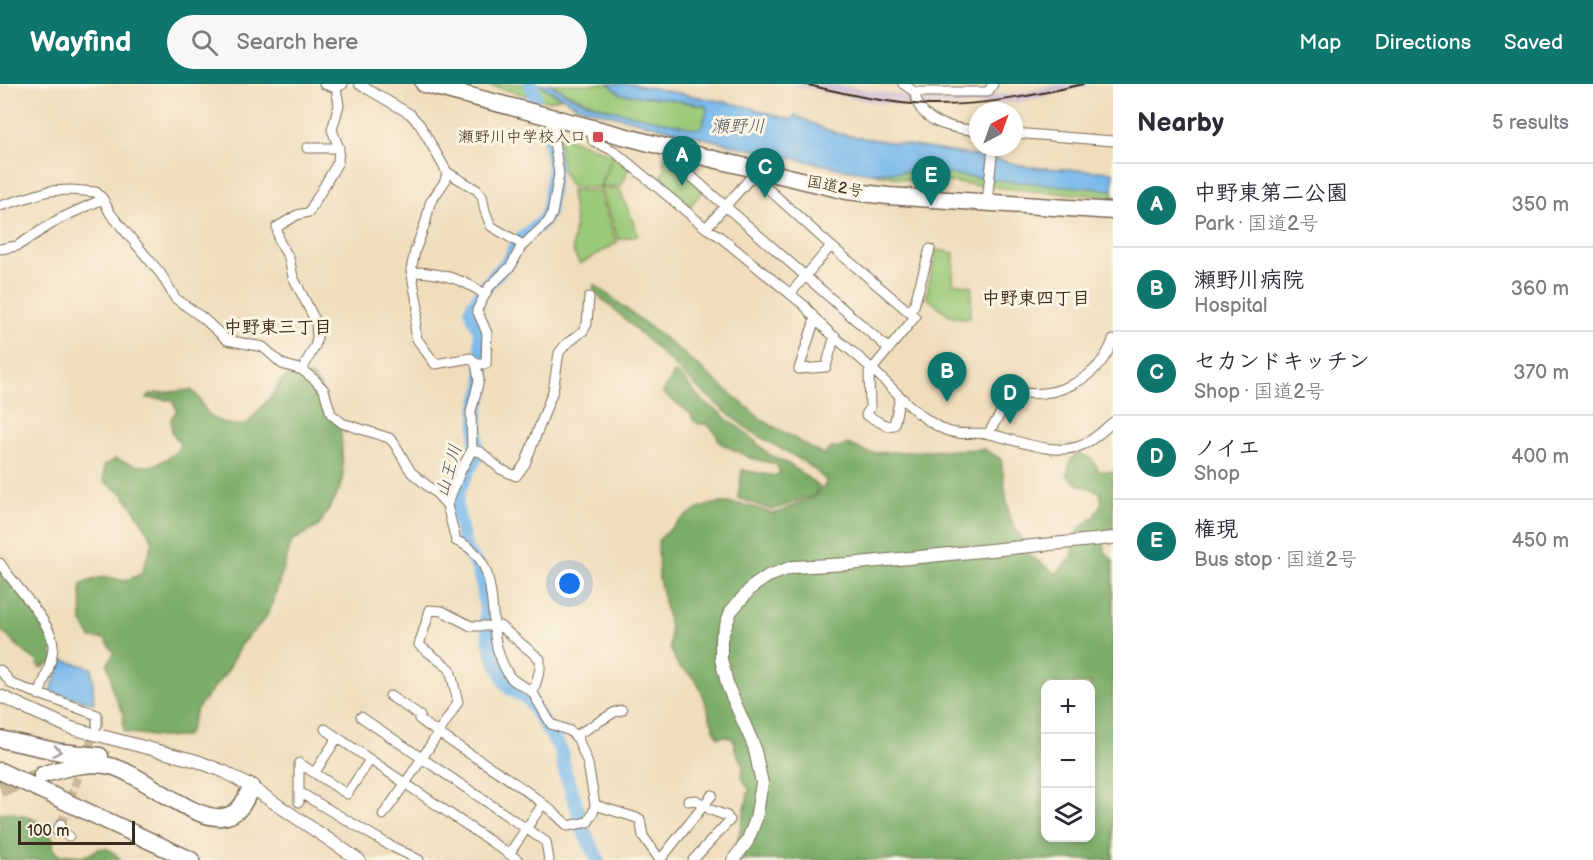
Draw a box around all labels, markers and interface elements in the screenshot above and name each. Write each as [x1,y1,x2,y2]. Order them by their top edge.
search box [167,15,587,69]
text: Wayfind [30,26,131,59]
icon: search [188,26,221,59]
text: Search here [236,29,358,56]
text: Map [1299,30,1342,55]
text: Directions [1375,30,1471,55]
text: Saved [1504,30,1563,55]
north arrow [969,102,1023,156]
text: Nearby [1137,108,1224,139]
text: 5 results [1492,111,1569,135]
water label: 瀬野川 [711,116,765,137]
place label: 瀬野川中学校入口 [458,128,586,147]
marker: 瀬野川中学校入口 [591,130,605,144]
pin: A [662,136,702,186]
pin: C [746,148,784,198]
pin: E [912,156,950,206]
street label: 国道2号 [805,172,865,202]
text: 中野東第二公園 [1194,180,1348,207]
text: A [1150,193,1163,217]
text: 350 m [1512,193,1569,217]
text: Park · 国道2号 [1194,212,1319,236]
text: 瀬野川病院 [1194,267,1304,294]
text: B [1149,277,1164,301]
text: 360 m [1511,277,1569,301]
district label: 中野東四丁目 [982,288,1090,309]
text: Hospital [1194,294,1267,318]
district label: 中野東三丁目 [224,317,332,338]
text: セカンドキッチン [1194,348,1370,375]
pin: B [928,352,966,402]
text: C [1149,361,1164,385]
text: 370 m [1513,361,1569,385]
pin: D [990,374,1030,424]
text: Shop · 国道2号 [1194,380,1325,404]
text: ノイエ [1194,435,1260,462]
water label: 山王川 [431,442,467,500]
text: D [1150,445,1163,469]
text: 400 m [1511,445,1569,469]
text: Shop [1194,462,1240,486]
text: 権現 [1194,516,1238,543]
text: E [1150,529,1163,553]
text: 450 m [1512,529,1569,553]
text: Bus stop · 国道2号 [1194,548,1357,572]
your location [555,569,584,598]
map controls [1041,680,1095,842]
button: + [1041,680,1095,734]
button: − [1041,734,1095,788]
one-way arrow [53,744,62,756]
button: layers [1041,788,1095,842]
scale bar [18,818,135,846]
text: 100 m [27,822,70,841]

